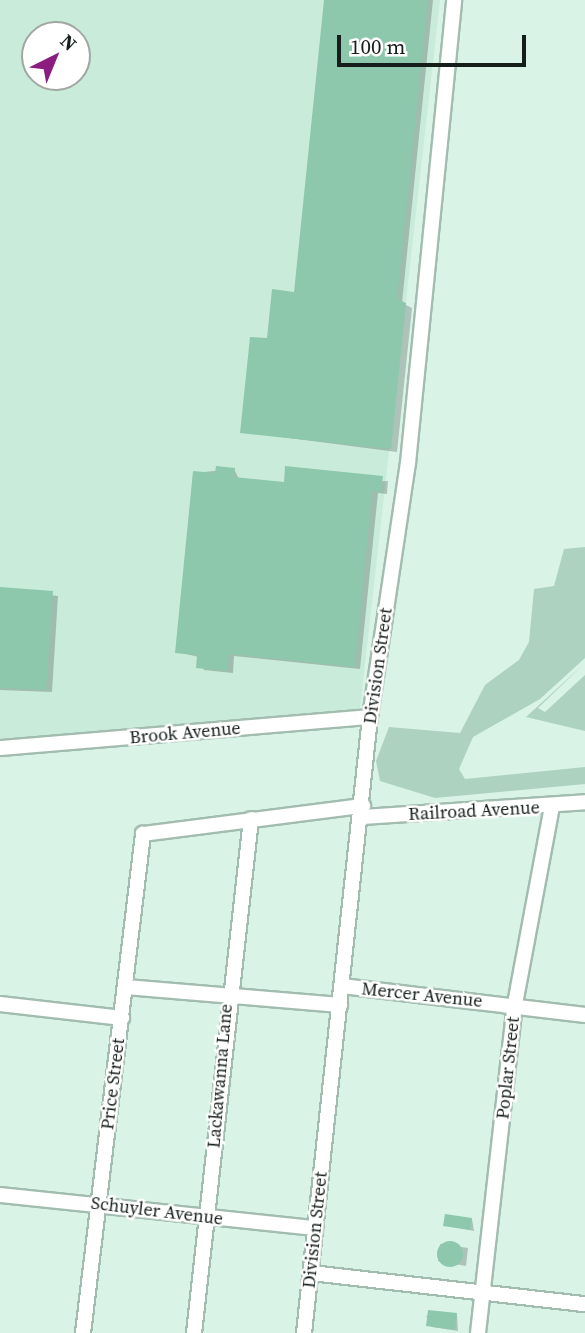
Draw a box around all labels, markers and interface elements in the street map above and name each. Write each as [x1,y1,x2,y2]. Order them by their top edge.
north arrow [21,21,91,91]
scale bar [340,21,529,65]
text: N [55,28,83,56]
text: 100 m [350,32,405,61]
street label: Division Street [359,607,397,725]
street label: Brook Avenue [129,717,241,749]
street label: Railroad Avenue [408,797,540,825]
street label: Mercer Avenue [361,978,483,1012]
street label: Lackawanna Lane [203,1003,237,1149]
street label: Poplar Street [492,1016,524,1120]
street label: Price Street [97,1037,129,1131]
street label: Division Street [298,1171,332,1289]
street label: Schuyler Avenue [90,1192,224,1230]

